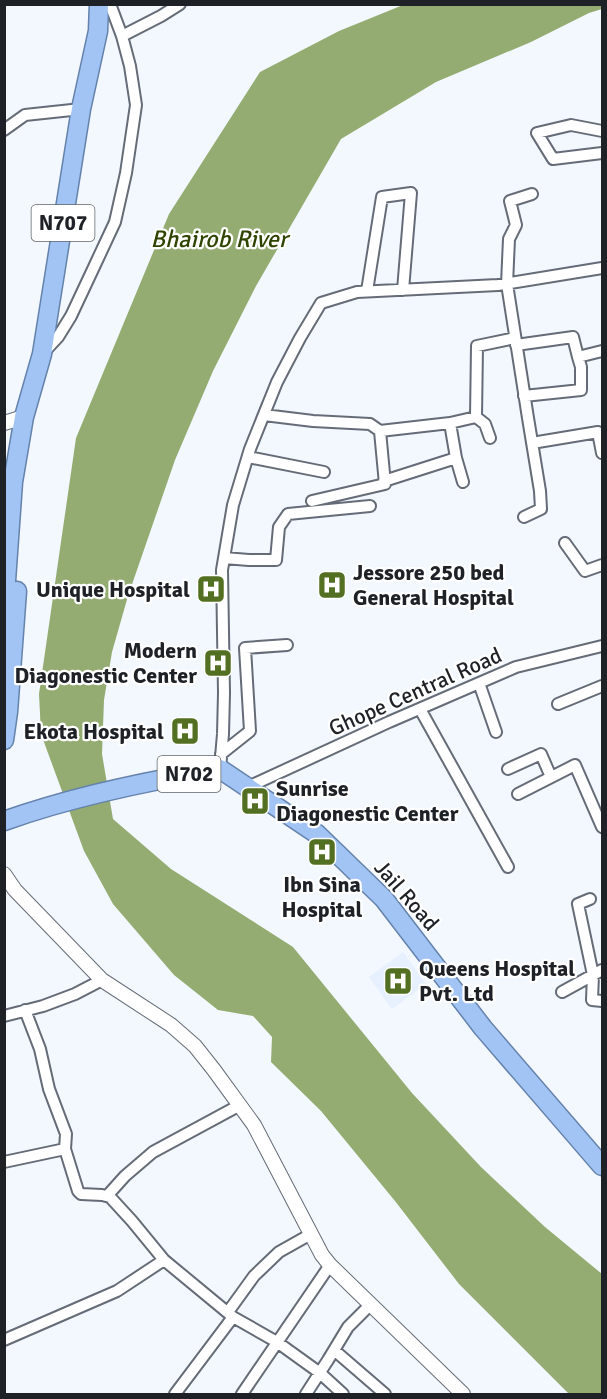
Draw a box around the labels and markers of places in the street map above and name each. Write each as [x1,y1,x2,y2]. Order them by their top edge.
place label: Jessore 250 bed General Hospital [353,559,514,611]
hospital icon: Jessore 250 bed General Hospital [316,569,348,601]
hospital icon: Unique Hospital [195,573,227,605]
place label: Unique Hospital [36,576,190,603]
place label: Modern Diagonestic Center [15,637,197,689]
hospital icon: Modern Diagonestic Center [202,647,234,679]
hospital icon: Ekota Hospital [169,715,201,747]
place label: Ekota Hospital [23,718,164,745]
place label: Sunrise Diagonestic Center [276,775,459,827]
hospital icon: Sunrise Diagonestic Center [239,785,271,817]
hospital icon: Ibn Sina Hospital [306,836,338,868]
place label: Ibn Sina Hospital [281,871,363,923]
place label: Queens Hospital Pvt. Ltd [419,955,575,1007]
hospital icon: Queens Hospital Pvt. Ltd [382,965,414,997]

